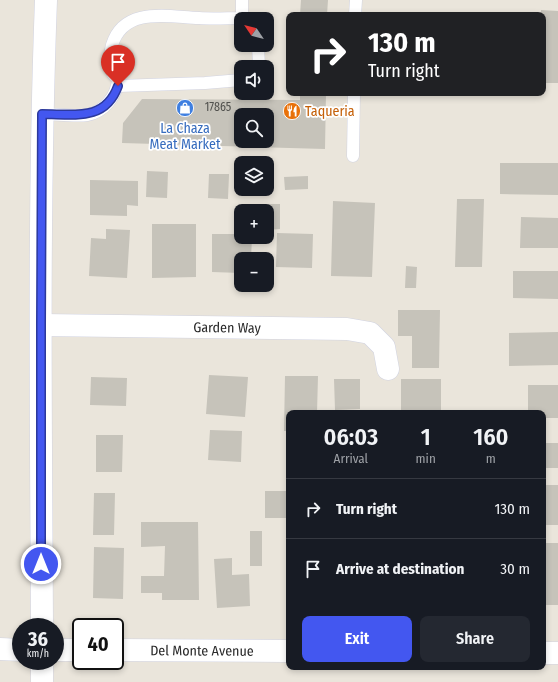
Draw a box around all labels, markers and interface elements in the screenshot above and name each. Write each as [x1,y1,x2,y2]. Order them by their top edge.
north arrow [234,12,274,52]
map controls [234,12,274,292]
text: 130 m [368,26,436,59]
icon: right [302,28,354,80]
pin [101,45,135,86]
icon: arrive [107,51,129,73]
button: sound [234,60,274,100]
text: Turn right [368,60,440,82]
shop icon: La Chaza Meat Market [175,98,195,118]
house number: 17865 [205,100,232,114]
restaurant icon: Taqueria [282,101,302,121]
place label: Taqueria [305,103,355,120]
button: search [234,108,274,148]
place label: La Chaza Meat Market [149,120,221,153]
button: layers [234,156,274,196]
button: + [234,204,274,244]
button: − [234,252,274,292]
street label: Garden Way [193,318,262,336]
text: 06:03 [323,423,378,451]
text: 1 [421,423,431,451]
text: 160 [473,423,509,451]
text: Arrival [334,451,368,466]
text: min [416,451,436,466]
text: m [486,451,496,466]
icon: right [302,498,324,520]
text: Turn right [336,500,397,518]
text: 130 m [495,500,530,518]
position arrow [20,543,62,585]
icon: arrive [302,558,324,580]
text: Arrive at destination [336,560,464,578]
text: 30 m [500,560,530,578]
button: Exit [302,616,412,662]
button: Share [420,616,530,662]
speed limit sign: 40 [72,618,124,670]
text: 36 [28,627,48,651]
street label: Del Monte Avenue [150,642,254,659]
text: km/h [27,648,49,660]

